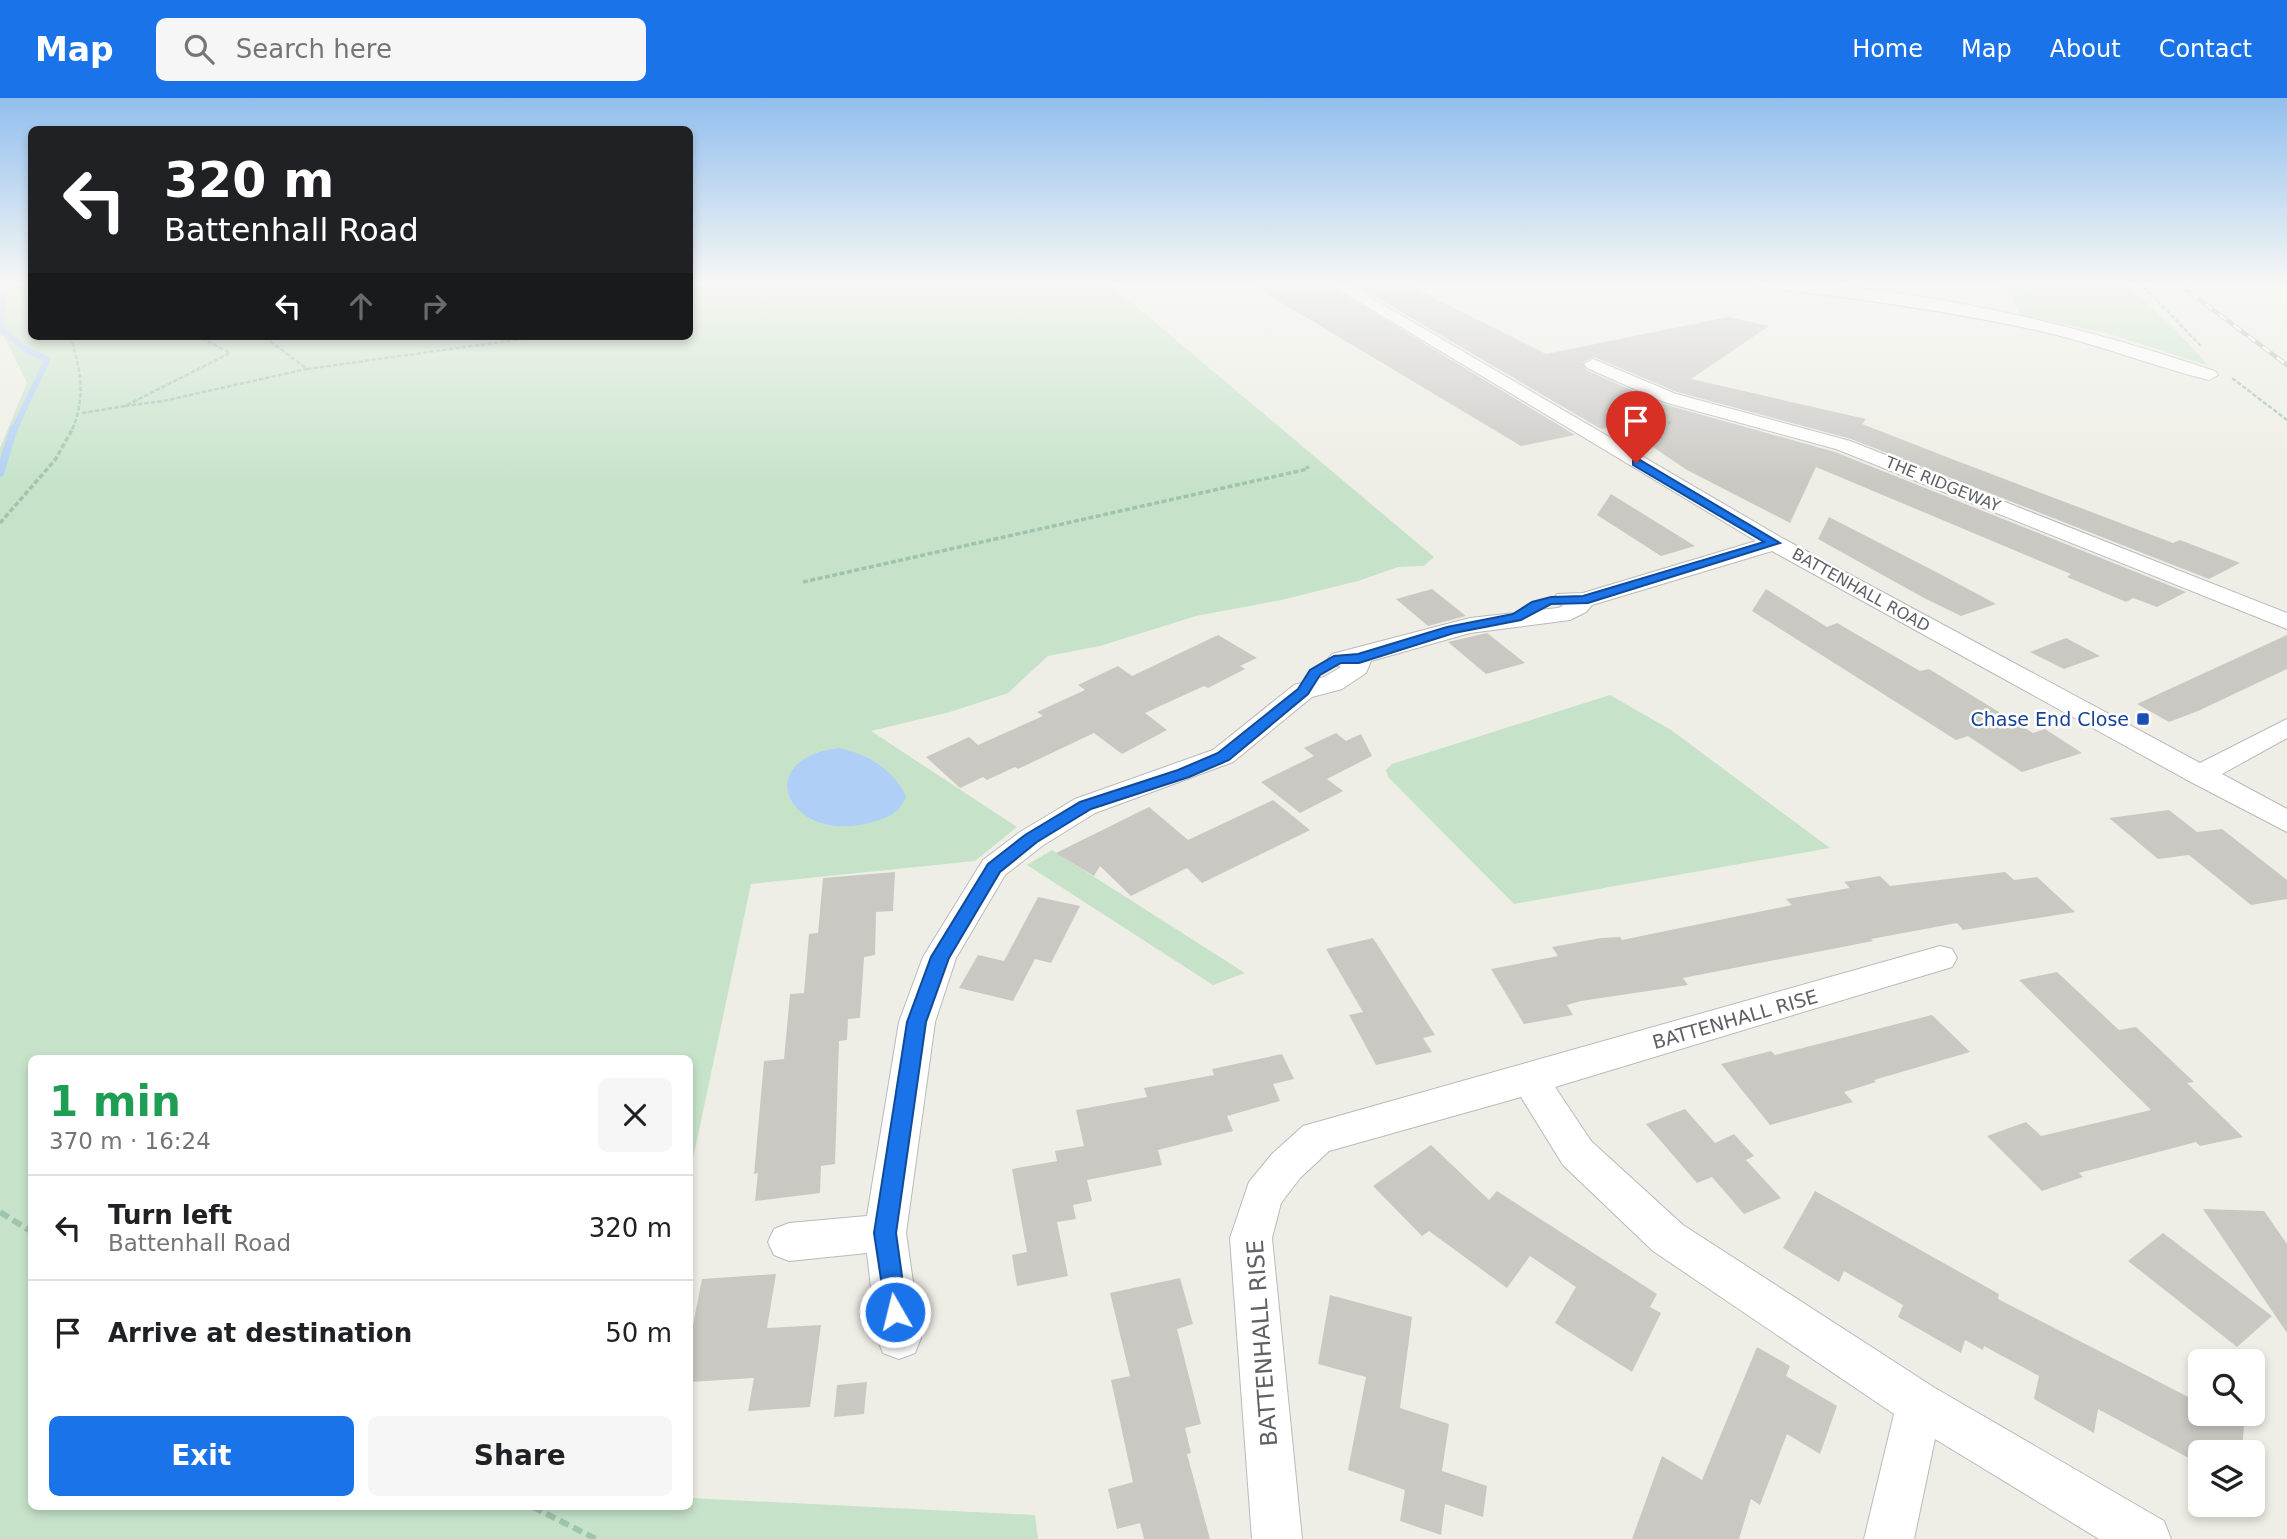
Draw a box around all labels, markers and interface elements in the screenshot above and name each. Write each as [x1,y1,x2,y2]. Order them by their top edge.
search box [156,18,646,81]
text: Map [35,30,114,69]
icon: search [180,30,218,68]
text: Search here [236,34,392,64]
text: Home [1852,35,1923,63]
text: Map [1961,35,2012,63]
text: About [2050,35,2121,63]
text: Contact [2159,35,2252,63]
text: 320 m [164,152,334,209]
icon: left [49,154,140,245]
text: Battenhall Road [164,211,419,249]
icon: left [269,287,307,325]
icon: ahead [342,287,380,325]
icon: right [415,287,453,325]
pin [1606,391,1666,463]
icon: arrive [1617,402,1655,440]
street label: THE RIDGEWAY [1882,452,2003,516]
street label: BATTENHALL ROAD [1789,544,1933,636]
place label: Chase End Close [1971,708,2129,730]
marker: Chase End Close [2135,711,2151,727]
street label: BATTENHALL RISE [1650,985,1820,1053]
text: 1 min [49,1077,181,1126]
button: close [598,1078,672,1152]
text: 370 m · 16:24 [49,1128,211,1154]
text: Turn left [108,1200,232,1230]
icon: left [49,1209,87,1247]
text: 320 m [589,1213,672,1243]
text: Battenhall Road [108,1230,291,1256]
street label: BATTENHALL RISE [1242,1239,1282,1447]
position arrow [858,1275,932,1349]
icon: arrive [49,1314,87,1352]
text: Arrive at destination [108,1318,412,1348]
text: 50 m [605,1318,672,1348]
map controls [2188,1349,2265,1517]
button: search [2188,1349,2265,1426]
button: Exit [49,1416,354,1496]
button: Share [368,1416,672,1496]
button: layers [2188,1440,2265,1517]

